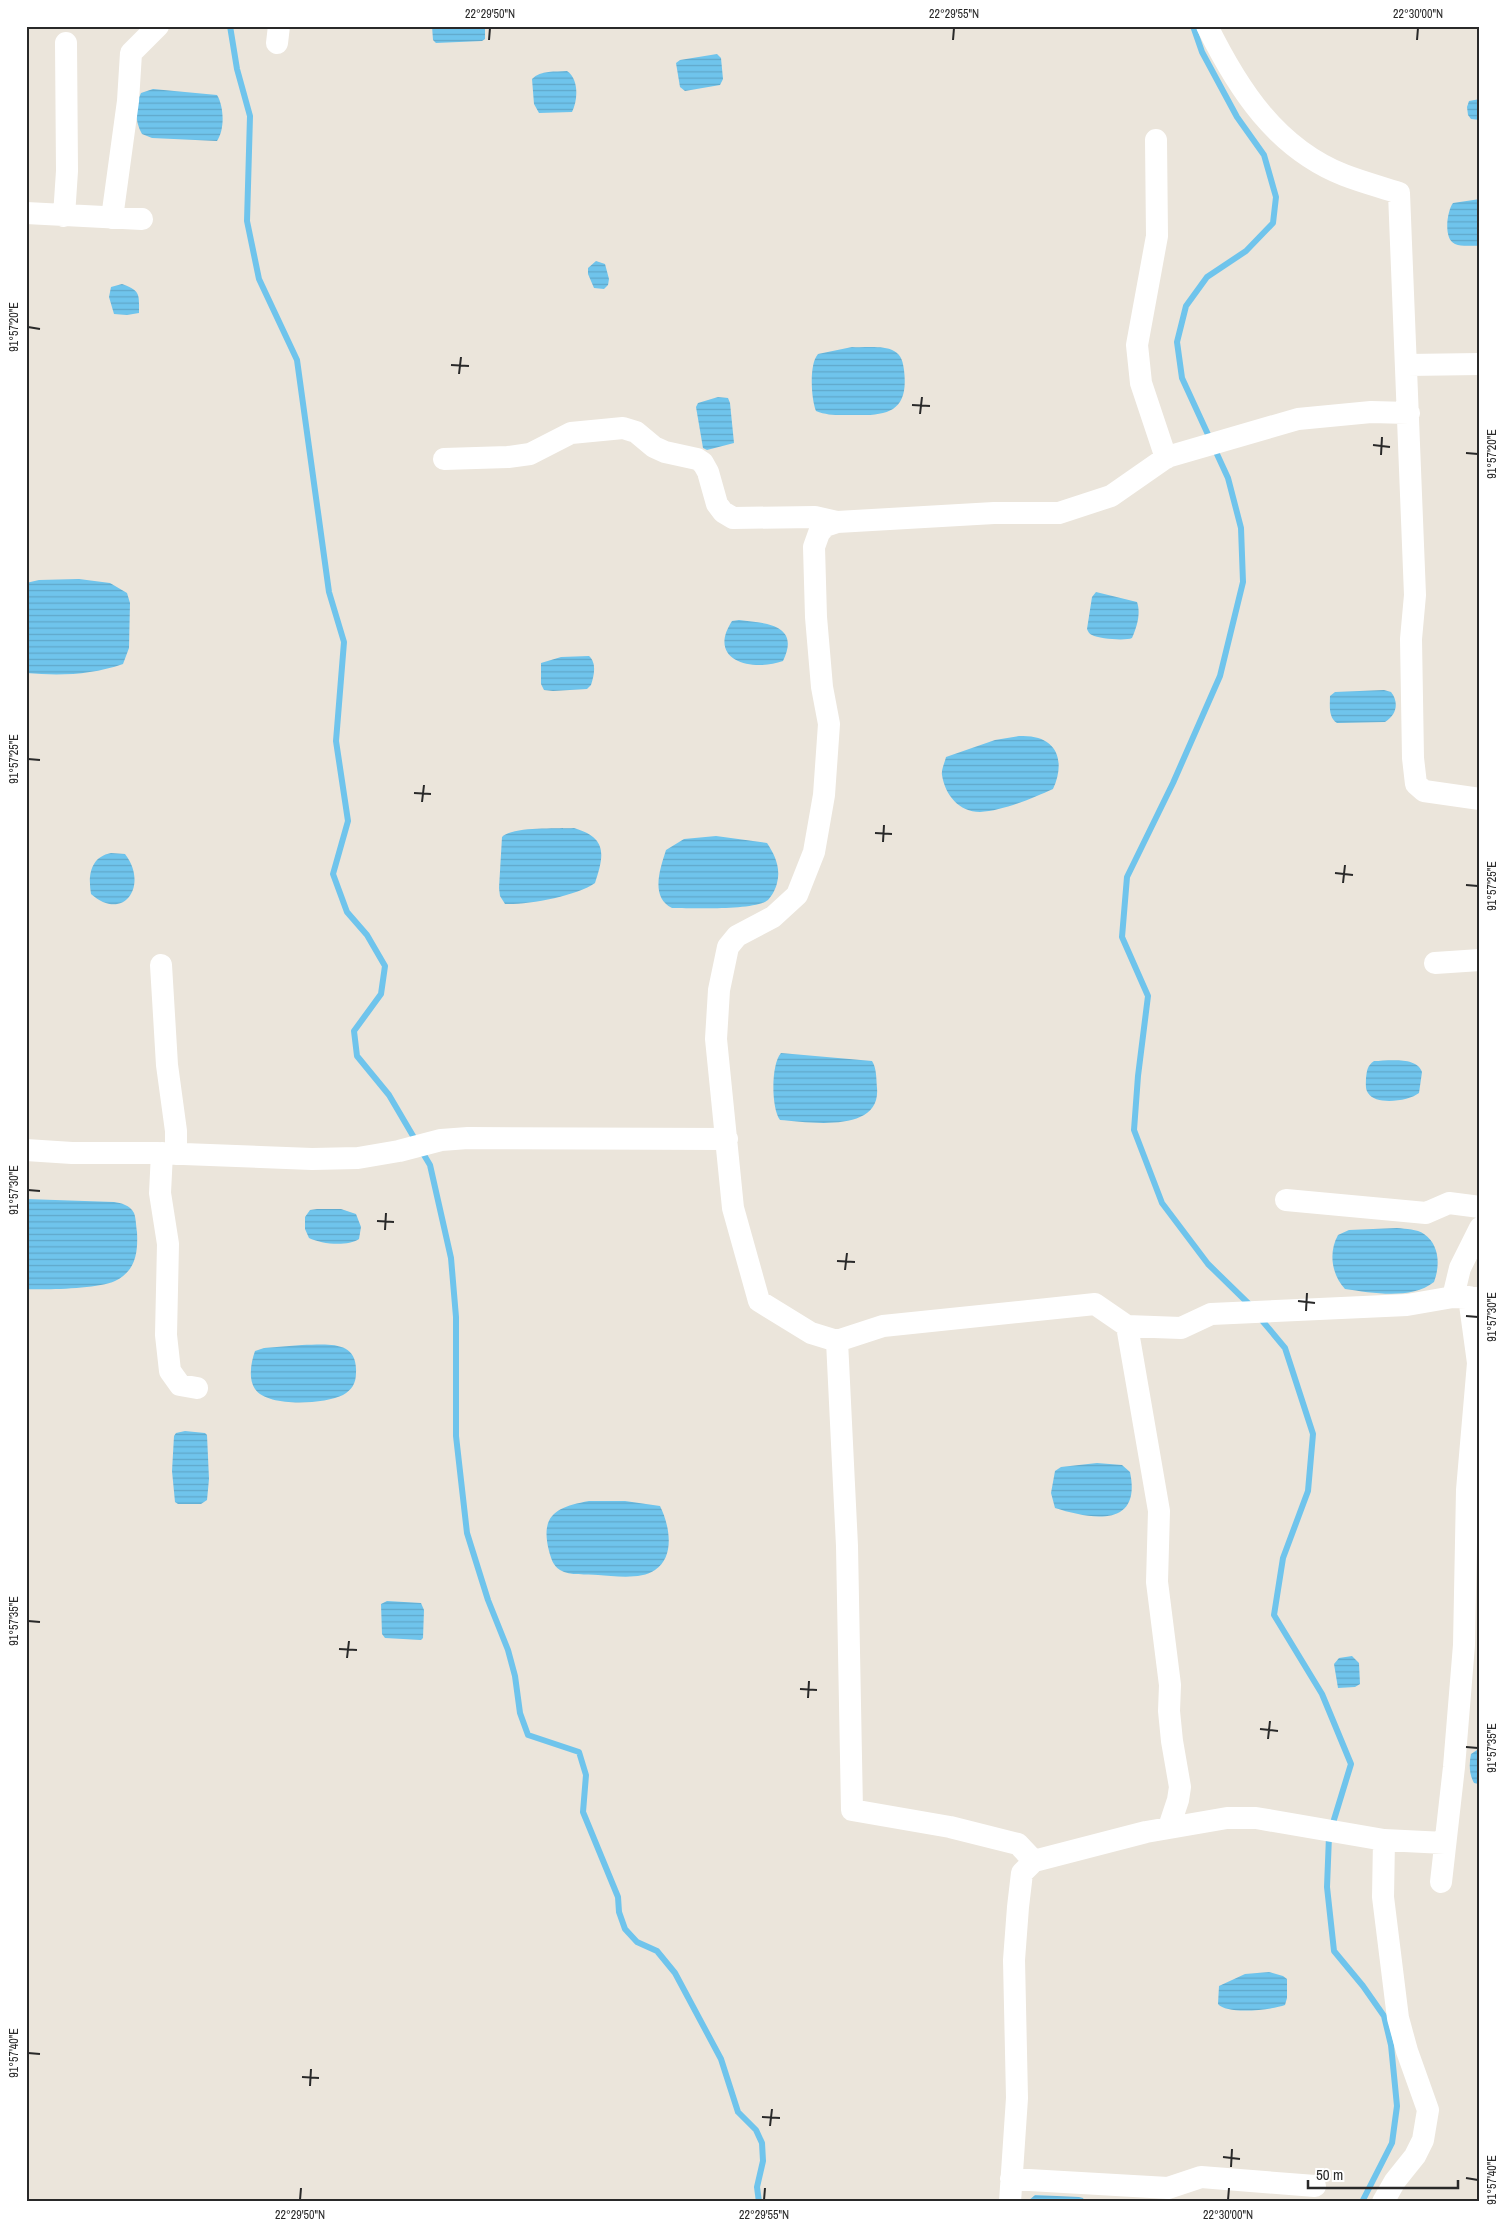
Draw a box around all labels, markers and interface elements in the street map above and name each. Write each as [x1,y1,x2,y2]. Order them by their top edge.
text: 22°29'50"N [465,6,515,22]
text: 22°29'55"N [929,6,979,22]
text: 22°30'00"N [1393,6,1443,22]
text: 91°57'20"E [6,302,22,352]
text: 91°57'20"E [1484,429,1500,479]
text: 91°57'25"E [6,734,22,784]
text: 91°57'25"E [1484,861,1500,911]
text: 91°57'30"E [6,1165,22,1215]
text: 91°57'30"E [1484,1292,1500,1342]
text: 91°57'35"E [6,1596,22,1646]
text: 91°57'35"E [1484,1723,1500,1773]
text: 91°57'40"E [6,2028,22,2078]
text: 91°57'40"E [1484,2155,1500,2205]
scale bar [1308,2158,1458,2190]
text: 50 m [1316,2164,1343,2185]
text: 22°29'50"N [275,2207,325,2223]
text: 22°29'55"N [739,2207,789,2223]
text: 22°30'00"N [1203,2207,1253,2223]

